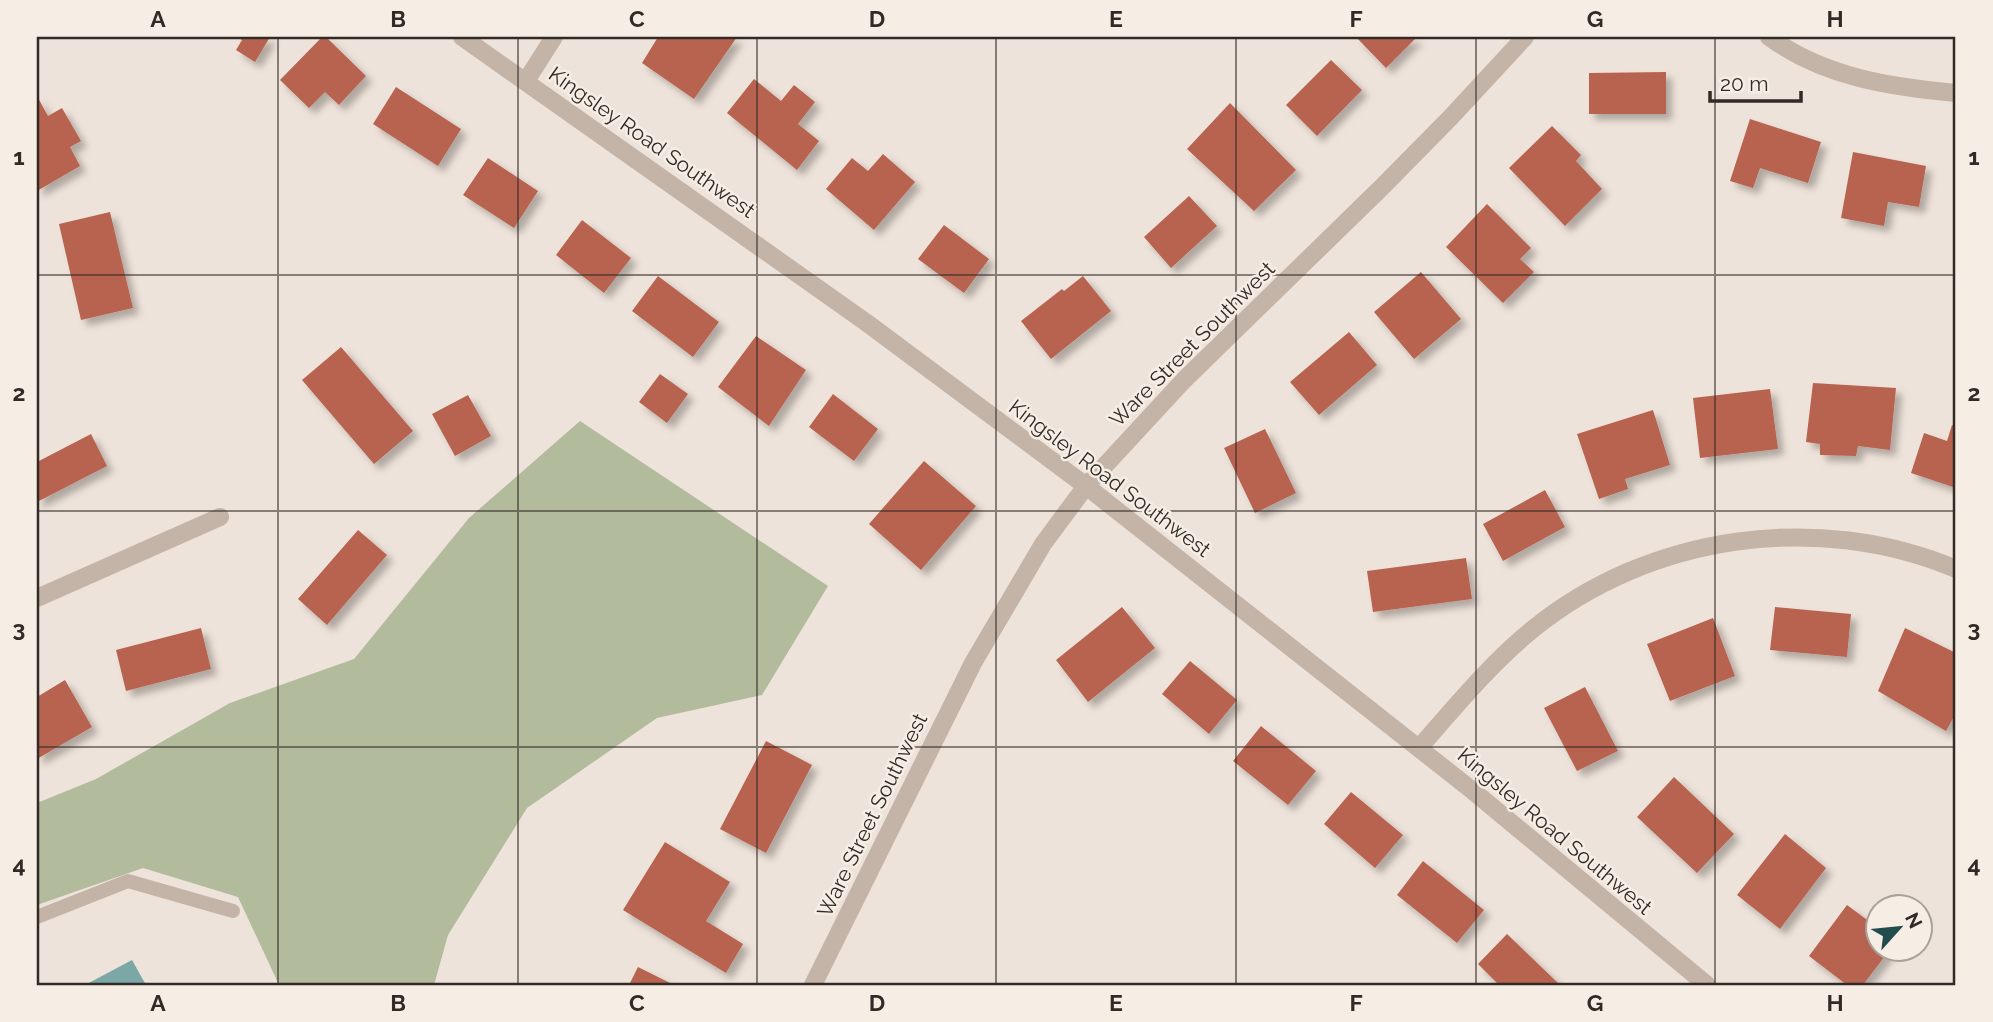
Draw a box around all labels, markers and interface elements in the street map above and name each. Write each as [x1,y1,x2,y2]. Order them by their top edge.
text: A [150,5,166,32]
text: B [390,5,406,32]
text: C [629,5,645,32]
text: D [869,5,885,32]
text: E [1109,5,1123,32]
text: F [1349,5,1363,32]
text: G [1587,5,1603,32]
text: H [1826,5,1844,32]
scale bar [1710,60,1800,104]
street label: Kingsley Road Southwest [544,61,760,223]
text: 20 m [1720,71,1768,96]
text: 1 [13,143,25,170]
text: 1 [1968,143,1980,170]
street label: Ware Street Southwest [1104,256,1280,432]
text: 2 [13,379,25,406]
text: 2 [1968,379,1980,406]
street label: Kingsley Road Southwest [1004,394,1216,562]
text: 3 [13,615,25,642]
text: 3 [1968,615,1980,642]
street label: Ware Street Southwest [812,709,932,921]
street label: Kingsley Road Southwest [1453,742,1657,920]
text: 4 [12,851,26,878]
text: 4 [1967,851,1981,878]
north arrow [1864,892,1934,962]
text: N [1901,909,1927,932]
text: A [150,989,166,1016]
text: B [390,989,406,1016]
text: C [629,989,645,1016]
text: D [869,989,885,1016]
text: E [1109,989,1123,1016]
text: F [1349,989,1363,1016]
text: G [1587,989,1603,1016]
text: H [1826,989,1844,1016]

